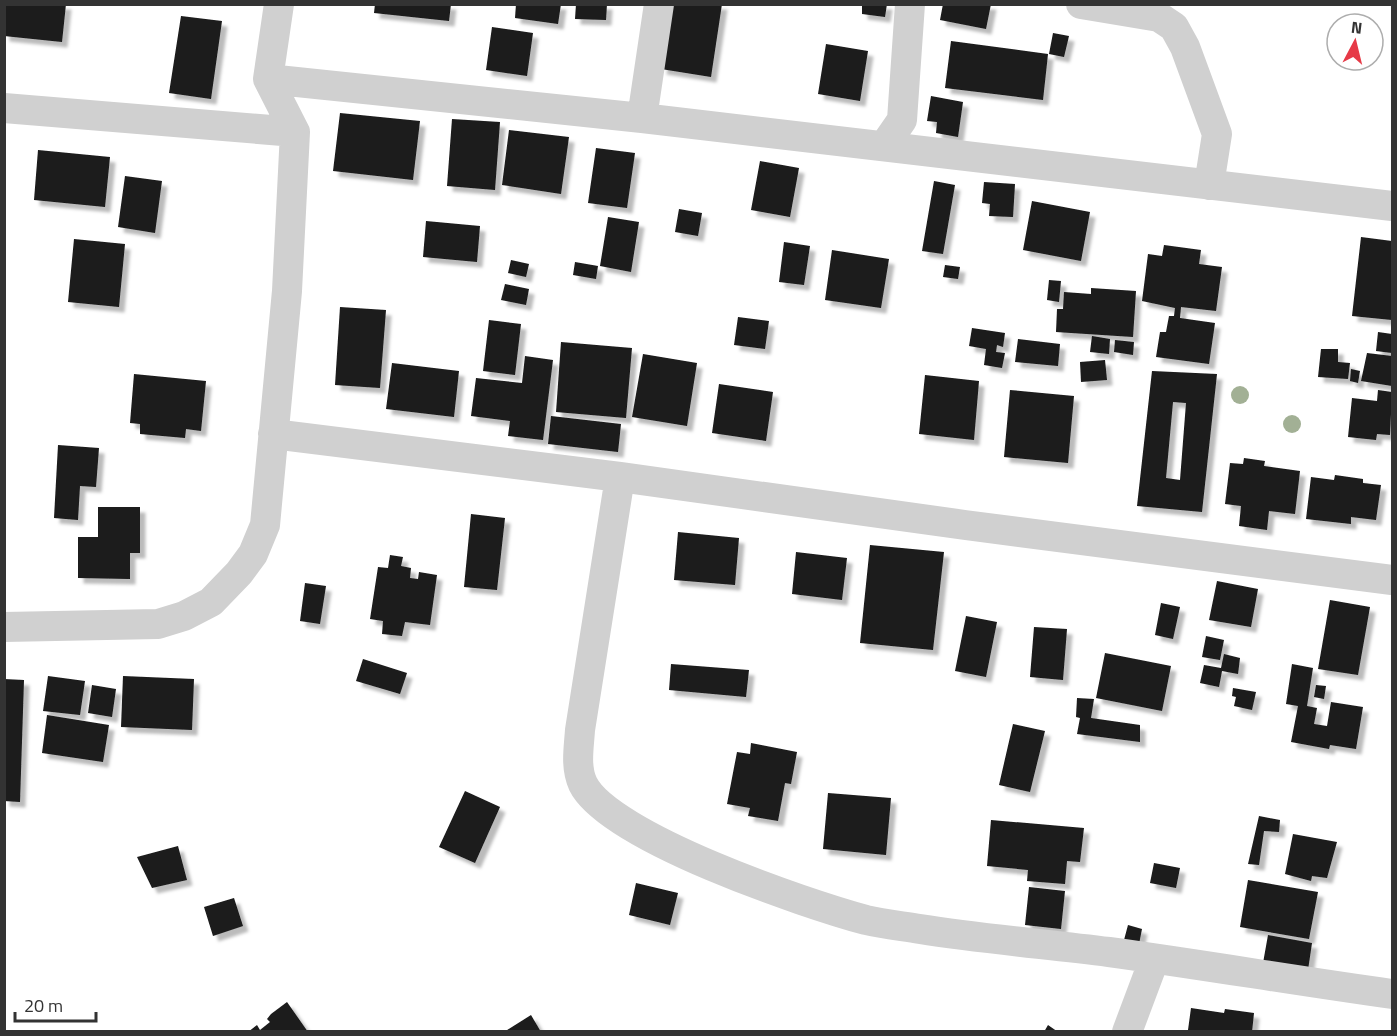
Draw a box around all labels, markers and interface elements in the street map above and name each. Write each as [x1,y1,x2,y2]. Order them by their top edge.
north arrow [1325,12,1385,72]
text: N [1350,15,1364,40]
scale bar [15,985,96,1023]
text: 20 m [24,992,63,1019]

